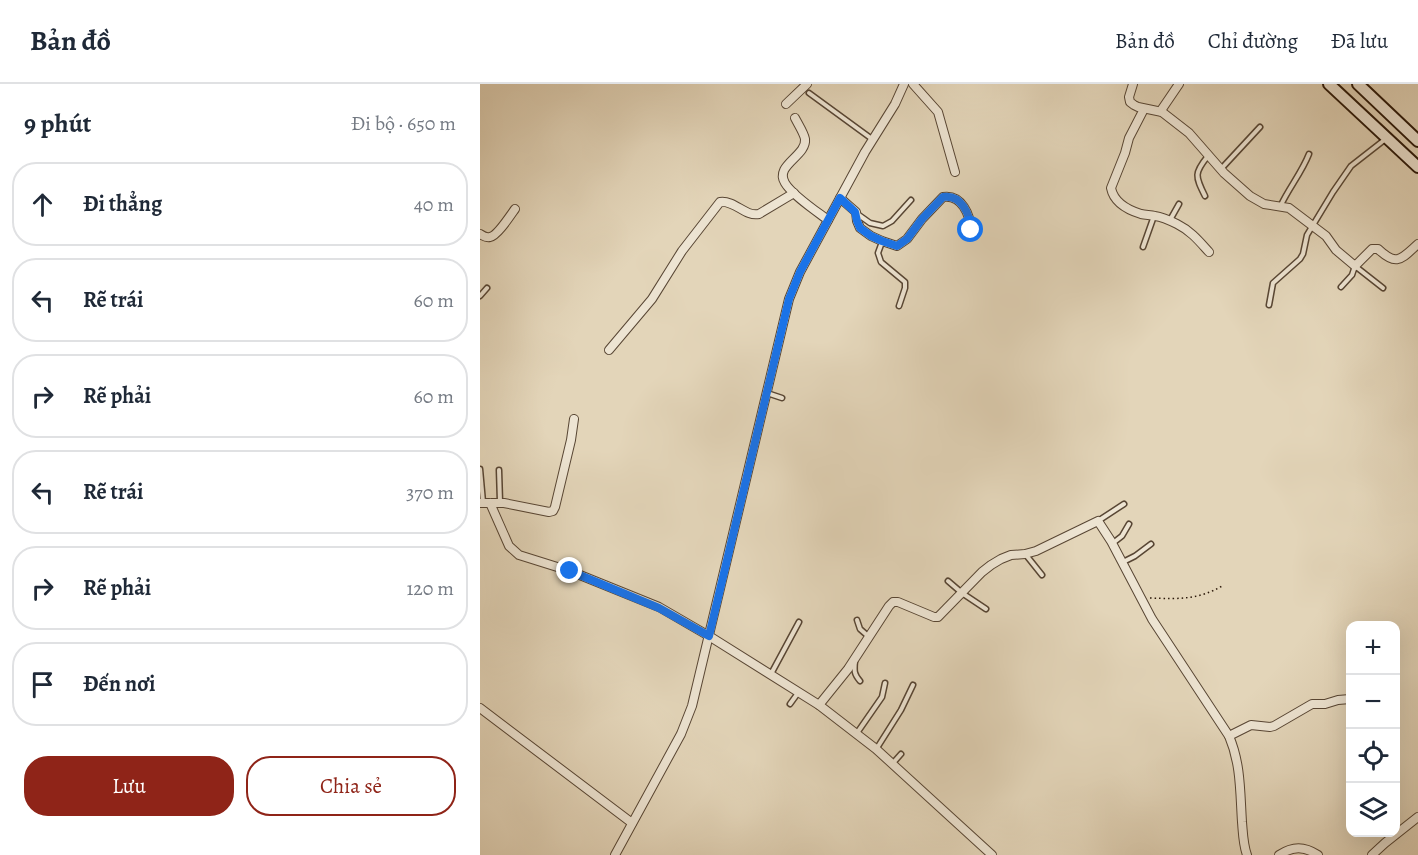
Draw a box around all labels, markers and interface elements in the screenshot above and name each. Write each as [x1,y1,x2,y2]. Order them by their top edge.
text: Bản đồ [30,22,111,60]
text: Bản đồ [1115,27,1175,55]
text: Chỉ đường [1208,27,1298,55]
text: Đã lưu [1331,27,1388,55]
text: 9 phút [24,106,91,141]
text: Đi bộ · 650 m [351,110,456,137]
icon: ahead [26,188,59,221]
text: Đi thẳng [83,189,162,219]
text: 40 m [414,191,454,218]
route start [957,216,983,242]
icon: left [26,284,59,317]
text: Rẽ trái [83,285,144,315]
text: 60 m [414,287,454,314]
icon: right [26,380,59,413]
text: Rẽ phải [83,381,151,411]
text: 60 m [414,383,454,410]
icon: left [26,476,59,509]
text: Rẽ trái [83,477,144,507]
text: 370 m [406,479,454,506]
route end [556,557,582,583]
icon: right [26,572,59,605]
text: Rẽ phải [83,573,151,603]
text: 120 m [406,575,454,602]
map controls [1346,621,1400,837]
button: + [1346,621,1400,675]
icon: arrive [26,668,59,701]
text: Đến nơi [83,669,155,699]
button: − [1346,675,1400,729]
button: locate [1346,729,1400,783]
button: Lưu [24,756,234,816]
button: Chia sẻ [246,756,456,816]
button: layers [1346,783,1400,837]

